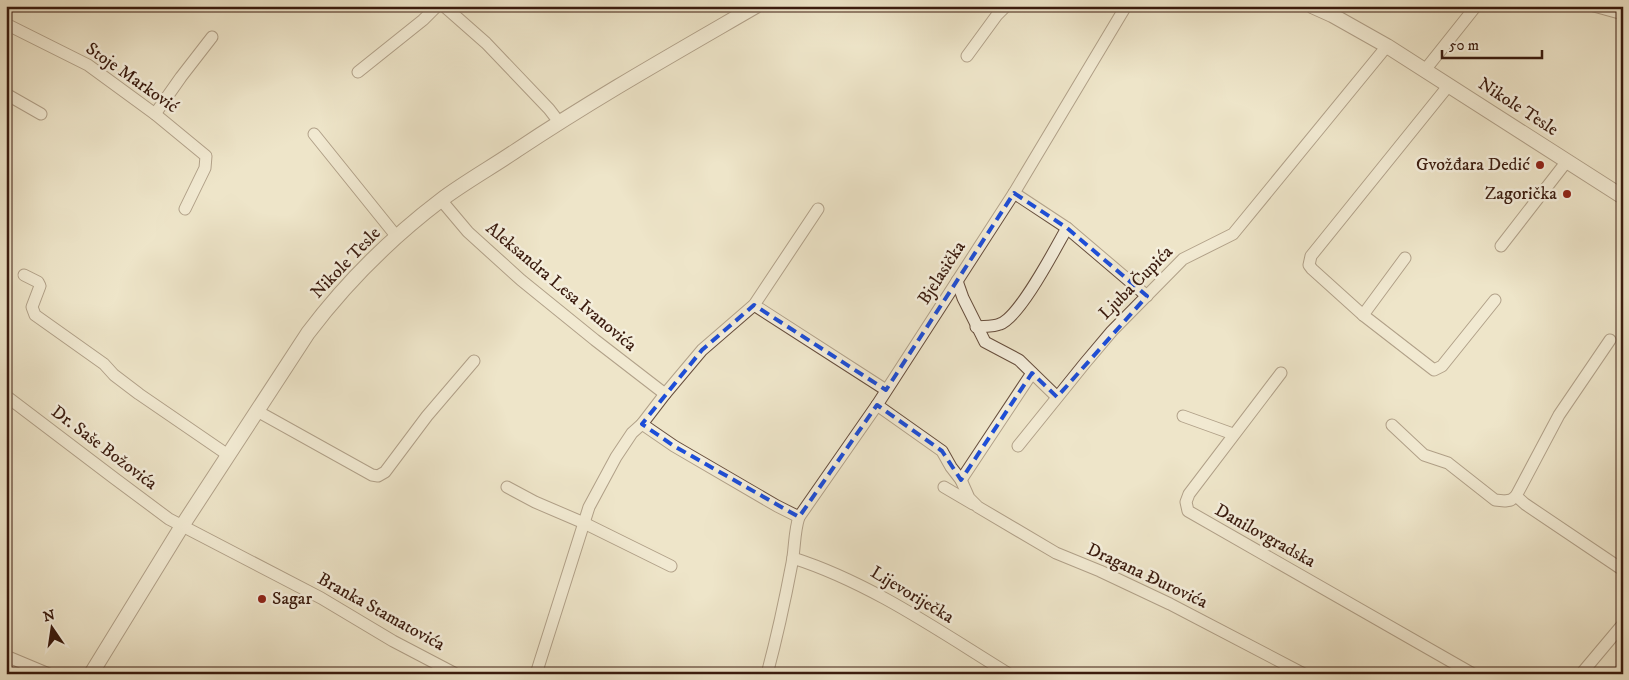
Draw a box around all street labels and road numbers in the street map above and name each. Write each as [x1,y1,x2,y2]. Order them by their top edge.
street label: Stoje Marković [81,38,183,118]
street label: Nikole Tesle [1474,73,1562,141]
street label: Aleksandra Lesa Ivanovića [481,217,641,357]
street label: Nikole Tesle [306,223,386,303]
street label: Bjelasička [913,237,971,309]
street label: Ljuba Čupića [1094,240,1178,325]
street label: Dr. Saše Božovića [47,401,162,495]
street label: Danilovgradska [1211,499,1320,573]
street label: Dragana Đurovića [1083,538,1211,614]
street label: Lijevoriječka [866,562,958,629]
street label: Branka Stamatovića [314,568,449,656]

